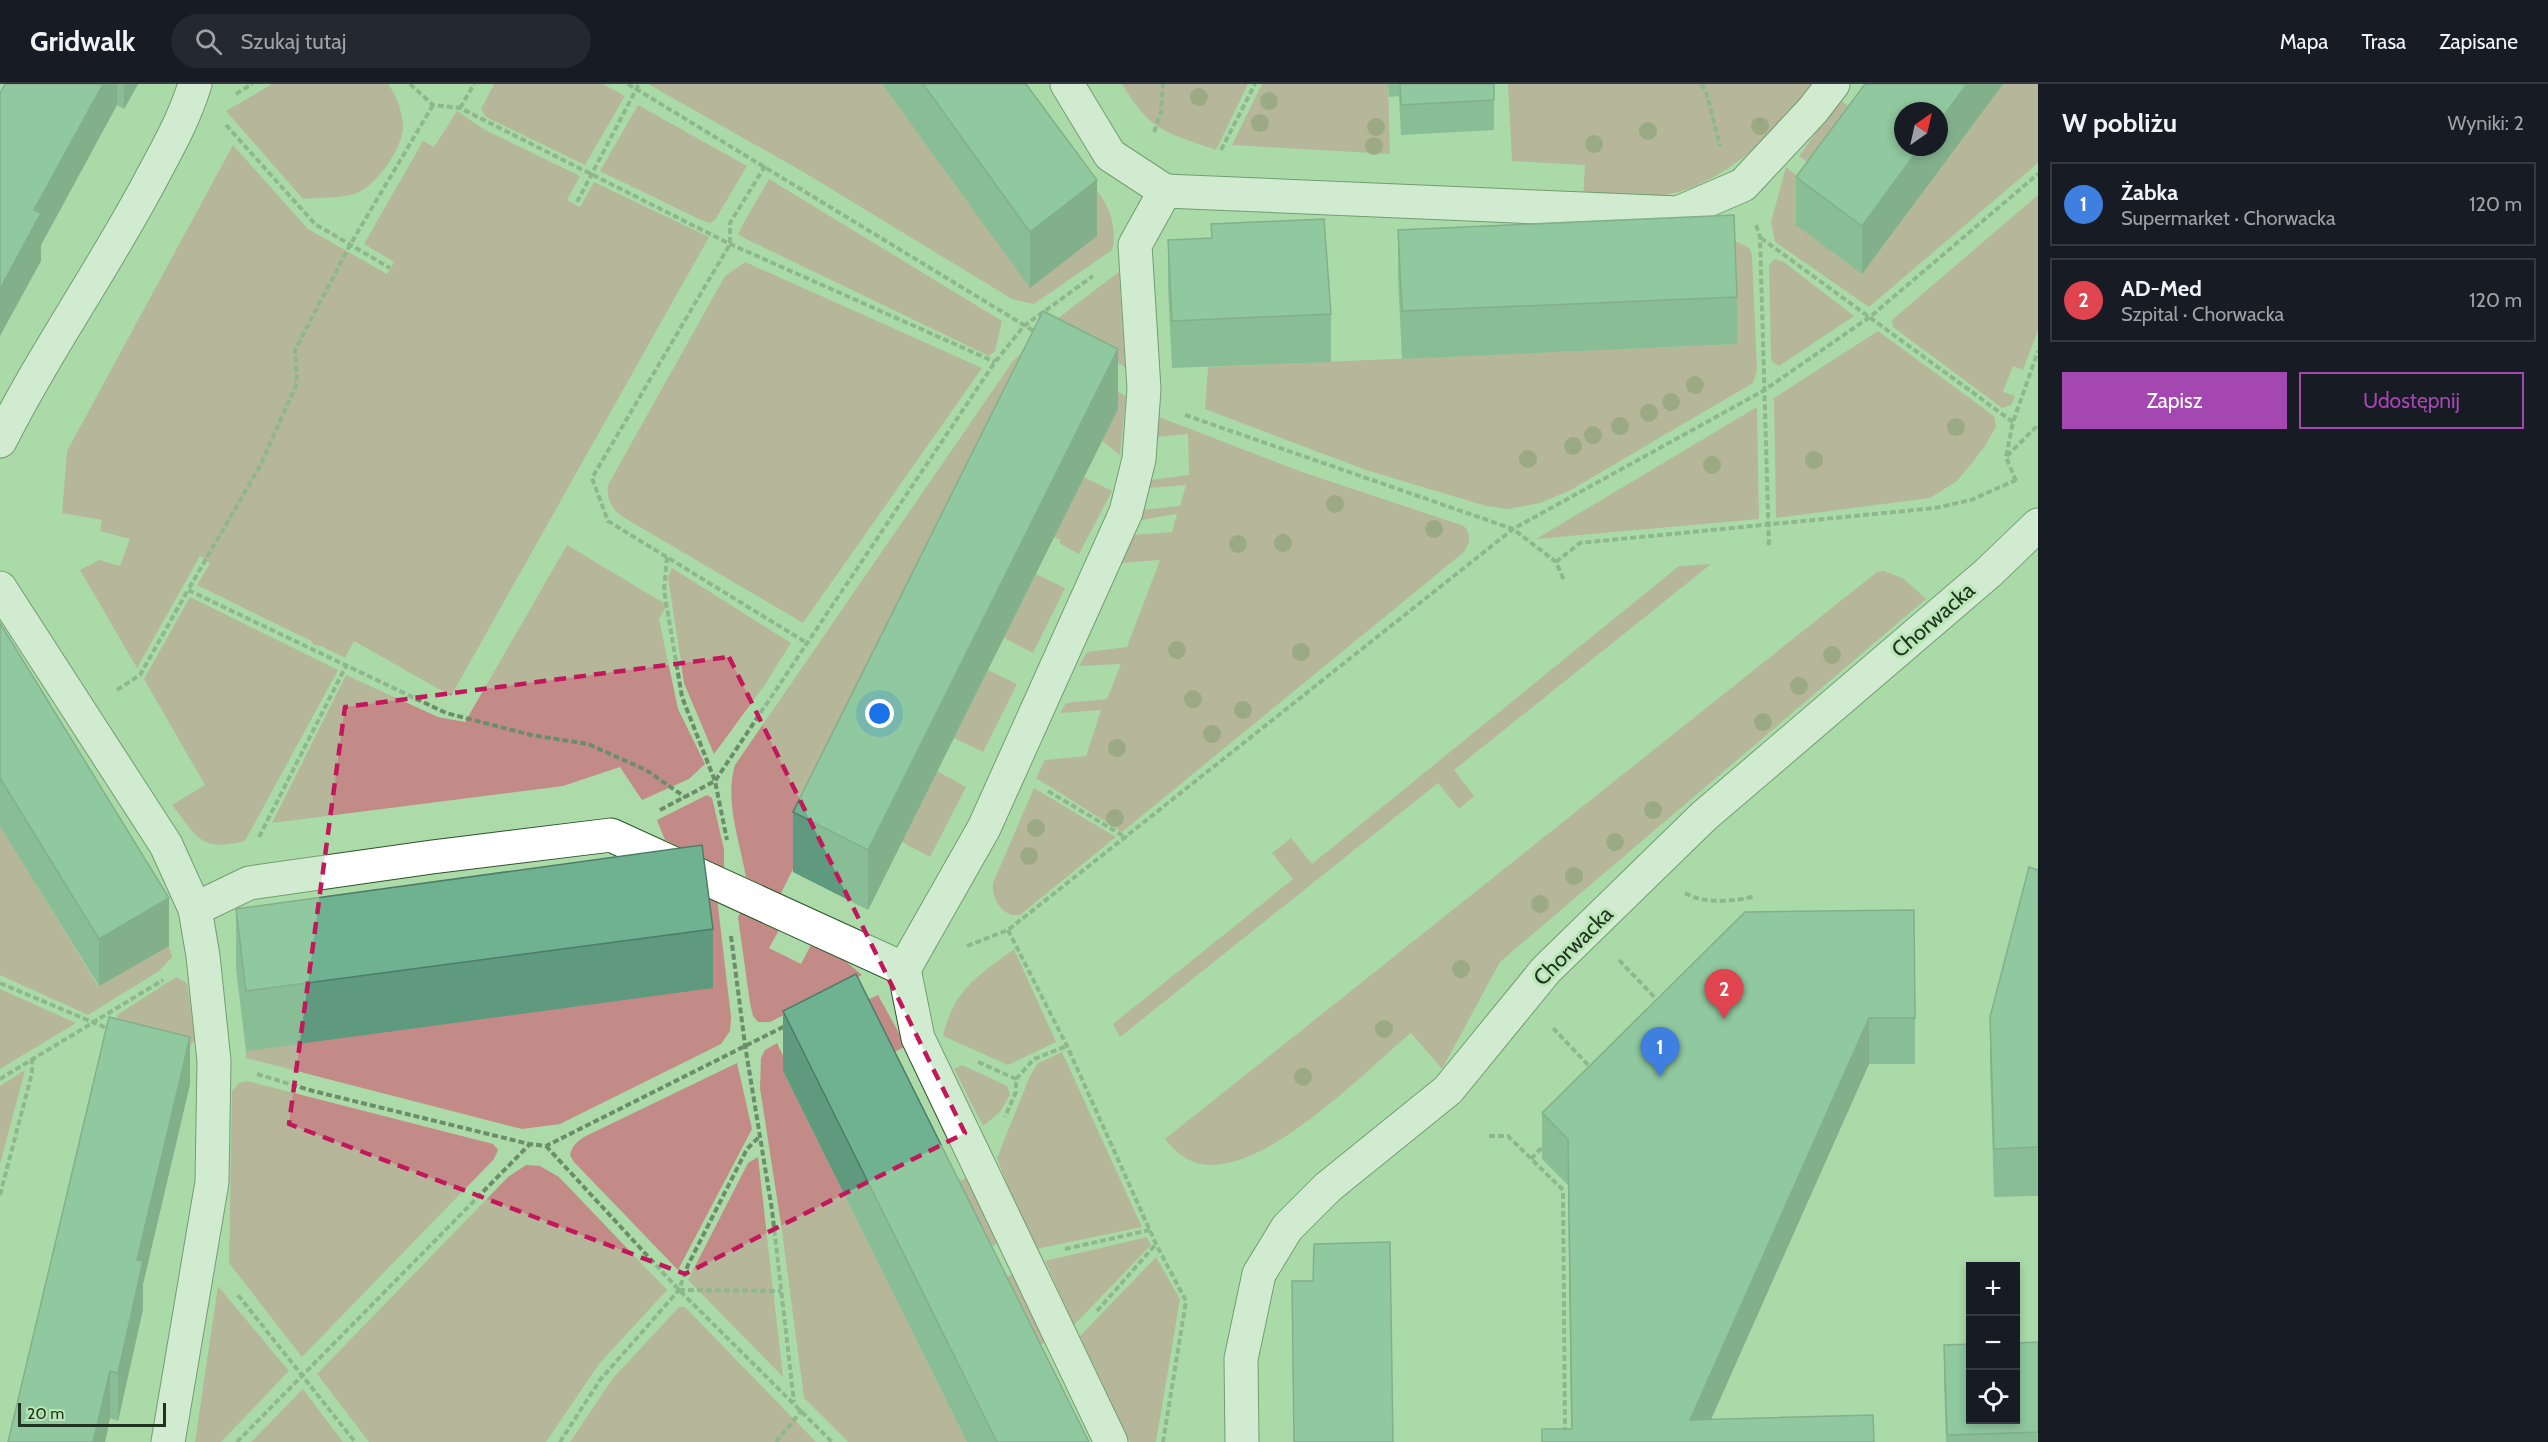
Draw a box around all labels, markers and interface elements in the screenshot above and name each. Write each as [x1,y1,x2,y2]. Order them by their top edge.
search box [171,14,591,68]
text: Gridwalk [30,24,135,58]
icon: search [192,25,225,58]
text: Szukaj tutaj [240,28,346,55]
text: Mapa [2280,29,2328,54]
text: Trasa [2361,29,2406,54]
text: Zapisane [2439,29,2518,54]
north arrow [1894,102,1948,156]
text: W pobliżu [2062,107,2177,139]
text: Wyniki: 2 [2447,111,2524,135]
text: Żabka [2121,179,2178,206]
text: 1 [2080,192,2087,216]
text: 120 m [2469,192,2522,216]
text: Supermarket · Chorwacka [2121,206,2336,230]
text: AD-Med [2121,275,2202,302]
text: 2 [2078,288,2089,312]
text: 120 m [2469,288,2522,312]
text: Szpital · Chorwacka [2121,302,2284,326]
button: Zapisz [2062,372,2287,429]
button: Udostępnij [2299,372,2524,429]
street label: Chorwacka [1886,576,1980,663]
your location [865,699,894,728]
street label: Chorwacka [1528,900,1619,991]
pin: 2 [1704,970,1744,1019]
pin: 1 [1640,1028,1680,1077]
map controls [1966,1262,2020,1424]
button: + [1966,1262,2020,1316]
button: − [1966,1316,2020,1370]
button: locate [1966,1370,2020,1424]
scale bar [18,1400,166,1428]
text: 20 m [27,1404,64,1423]

